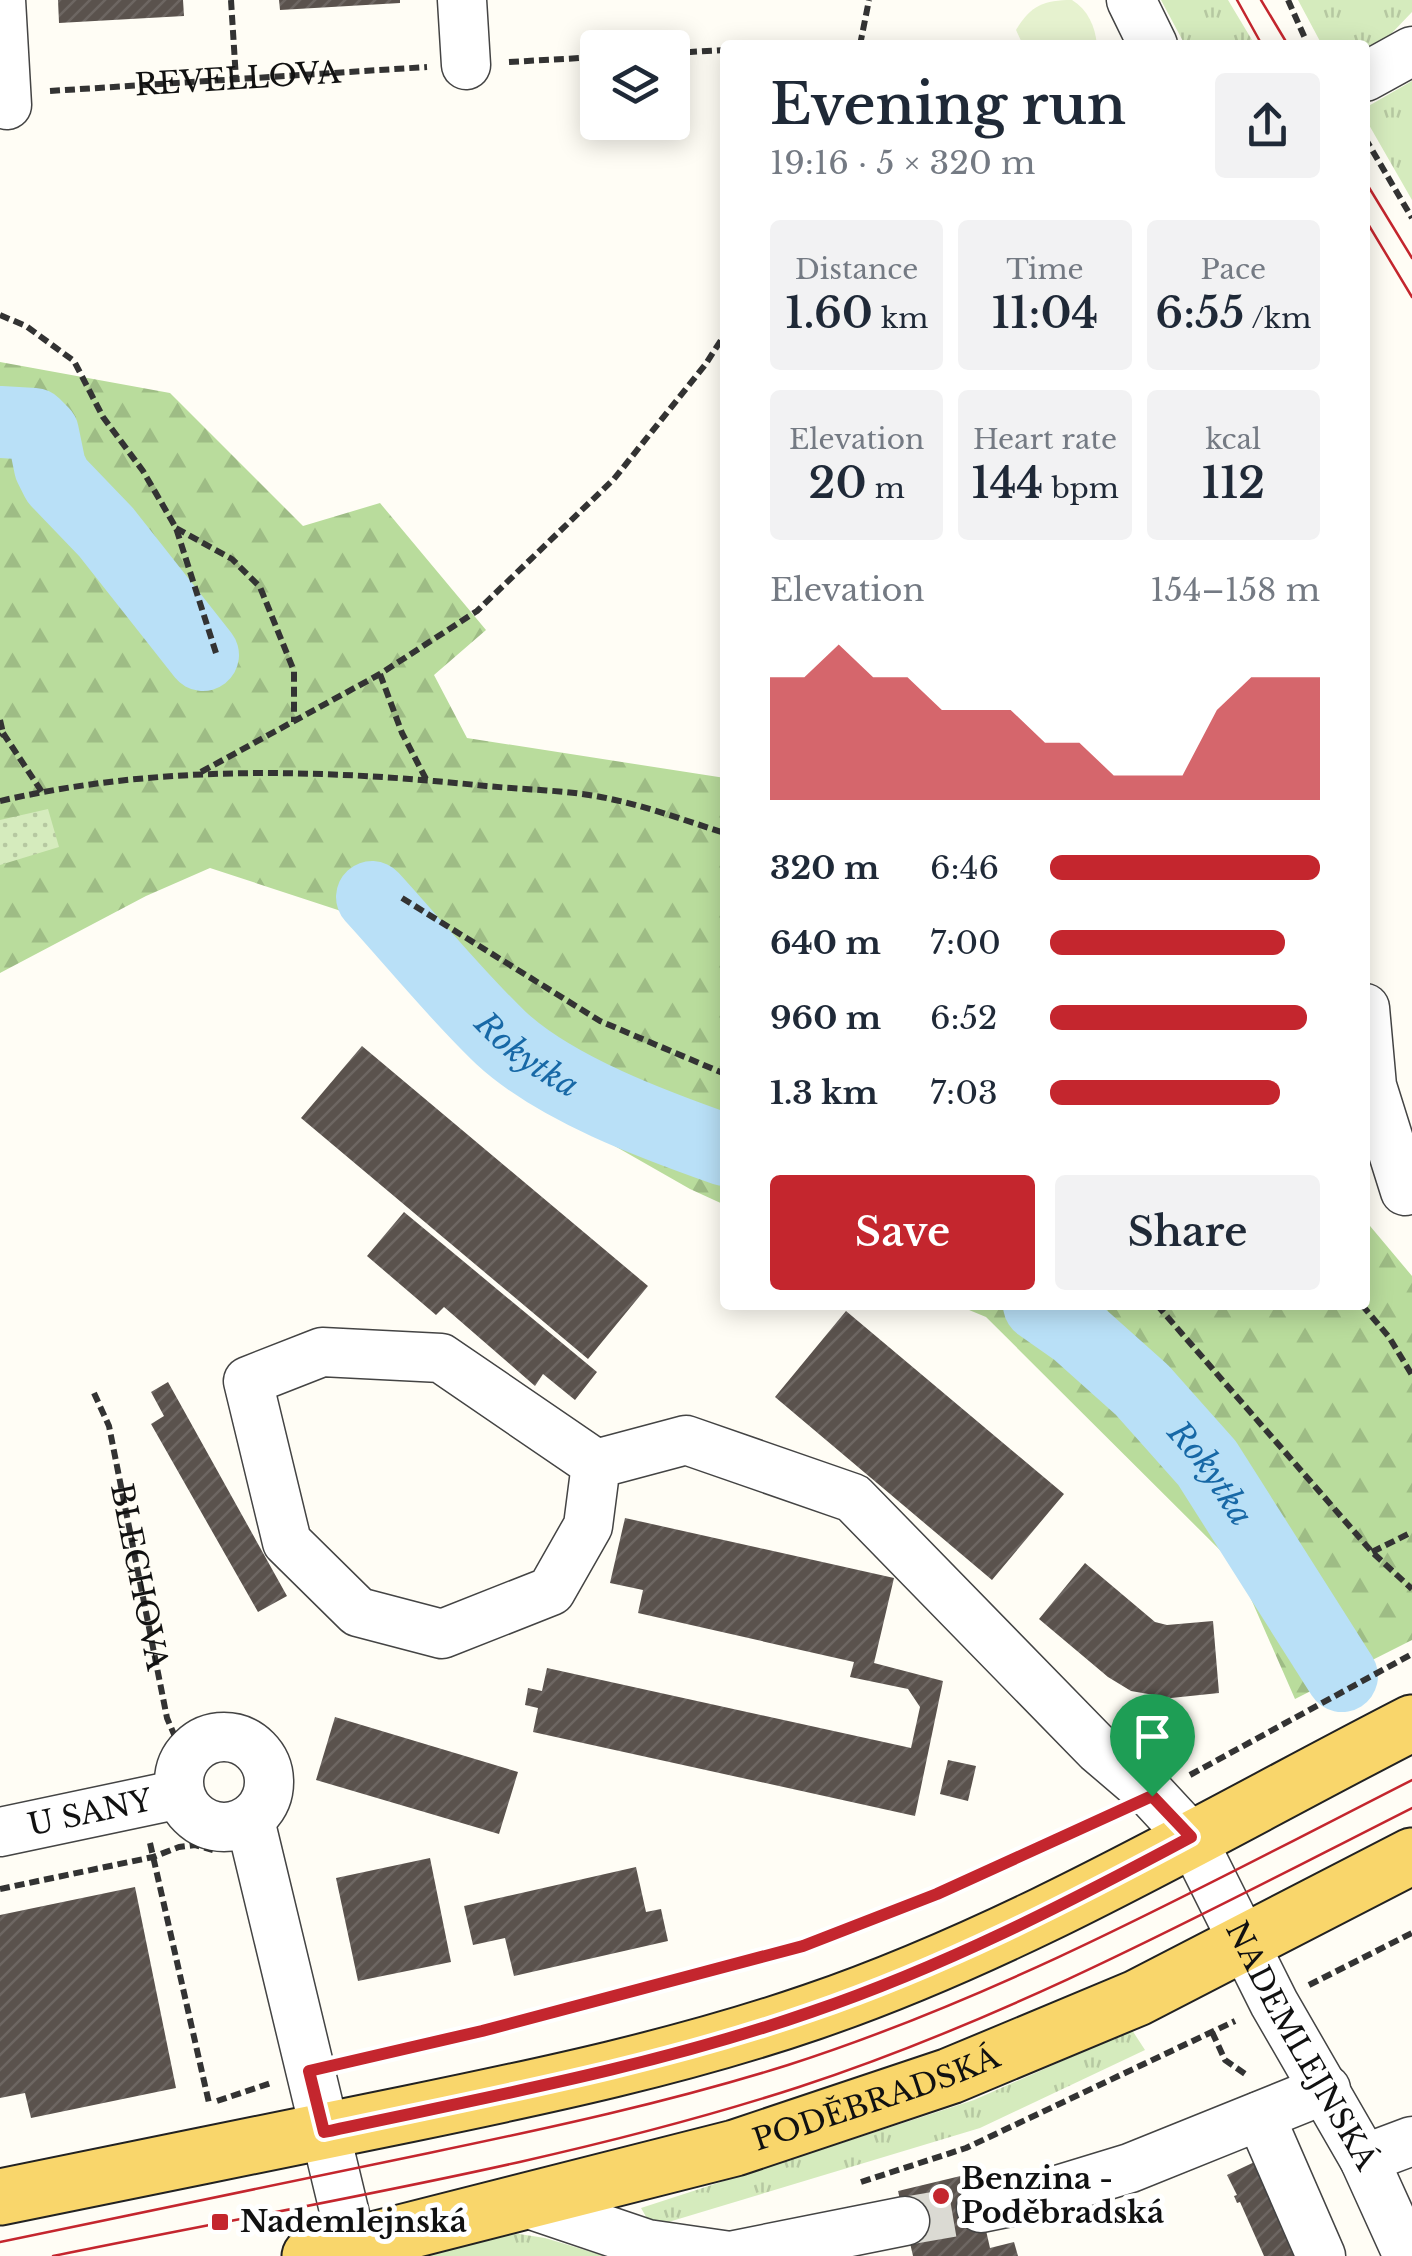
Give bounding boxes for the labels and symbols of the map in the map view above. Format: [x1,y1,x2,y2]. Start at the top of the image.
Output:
street label: REVELLOVA [134,53,342,104]
water label: Rokytka [466,1003,585,1106]
water label: Rokytka [1159,1412,1261,1533]
street label: BLECHOVA [103,1480,176,1674]
pin [1110,1694,1195,1797]
street label: U SANY [25,1781,156,1844]
street label: NADEMLEJNSKÁ [1218,1915,1386,2177]
street label: PODĚBRADSKÁ [748,2038,1006,2159]
place label: Benzina - Poděbradská [961,2160,1164,2231]
marker: Benzina - Poděbradská [930,2185,952,2207]
place label: Nademlejnská [240,2203,467,2240]
marker: Nademlejnská [209,2211,231,2233]

